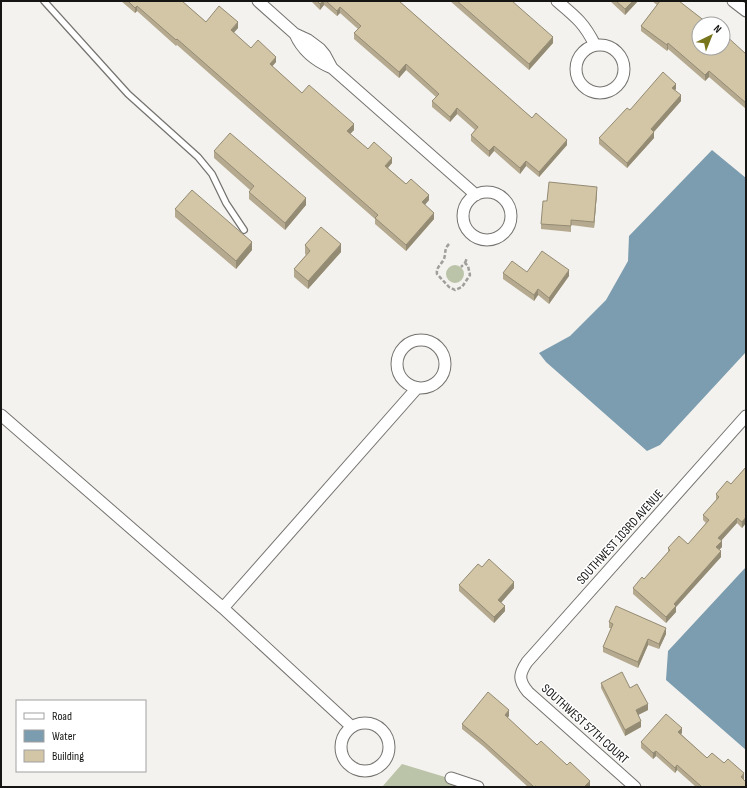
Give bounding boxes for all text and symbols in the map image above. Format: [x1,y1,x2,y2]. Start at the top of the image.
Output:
north arrow [691,16,731,56]
text: N [711,22,724,36]
street label: SOUTHWEST 103RD AVENUE [573,486,667,588]
street label: SOUTHWEST 57TH COURT [538,681,632,767]
legend [16,700,146,772]
text: Road [52,709,72,724]
text: Water [52,729,76,744]
text: Building [52,749,84,764]

